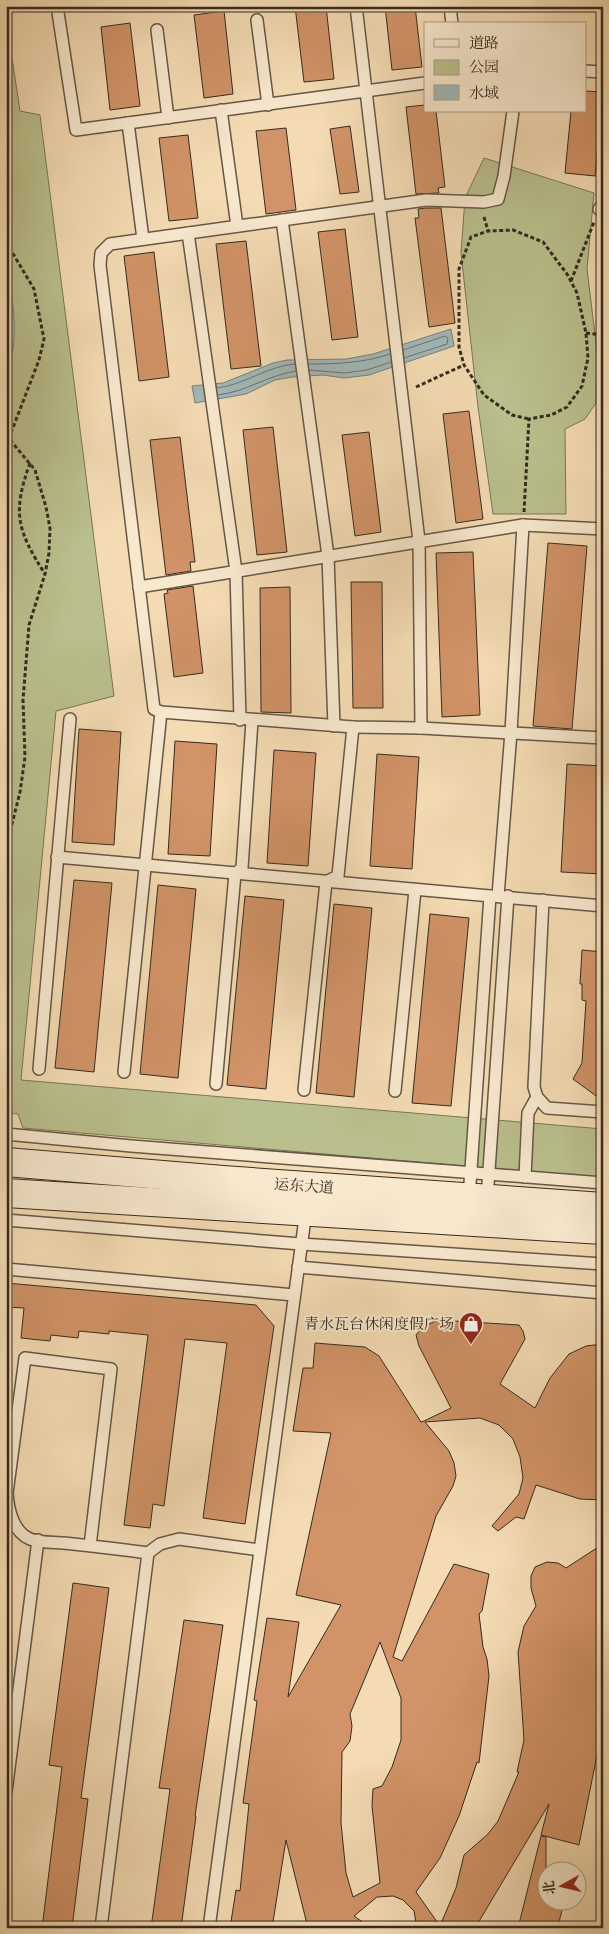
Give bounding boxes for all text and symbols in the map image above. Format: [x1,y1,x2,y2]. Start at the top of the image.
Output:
legend [424,22,586,112]
text: 道路 [469,34,499,52]
text: 公园 [469,58,499,76]
text: 水域 [469,84,499,102]
street label: 运东大道 [273,1175,335,1197]
shop icon: 青水瓦台休闲度假广场 [458,1311,484,1345]
place label: 青水瓦台休闲度假广场 [304,1315,454,1333]
north arrow [536,1862,586,1912]
text: 北 [540,1880,559,1896]

